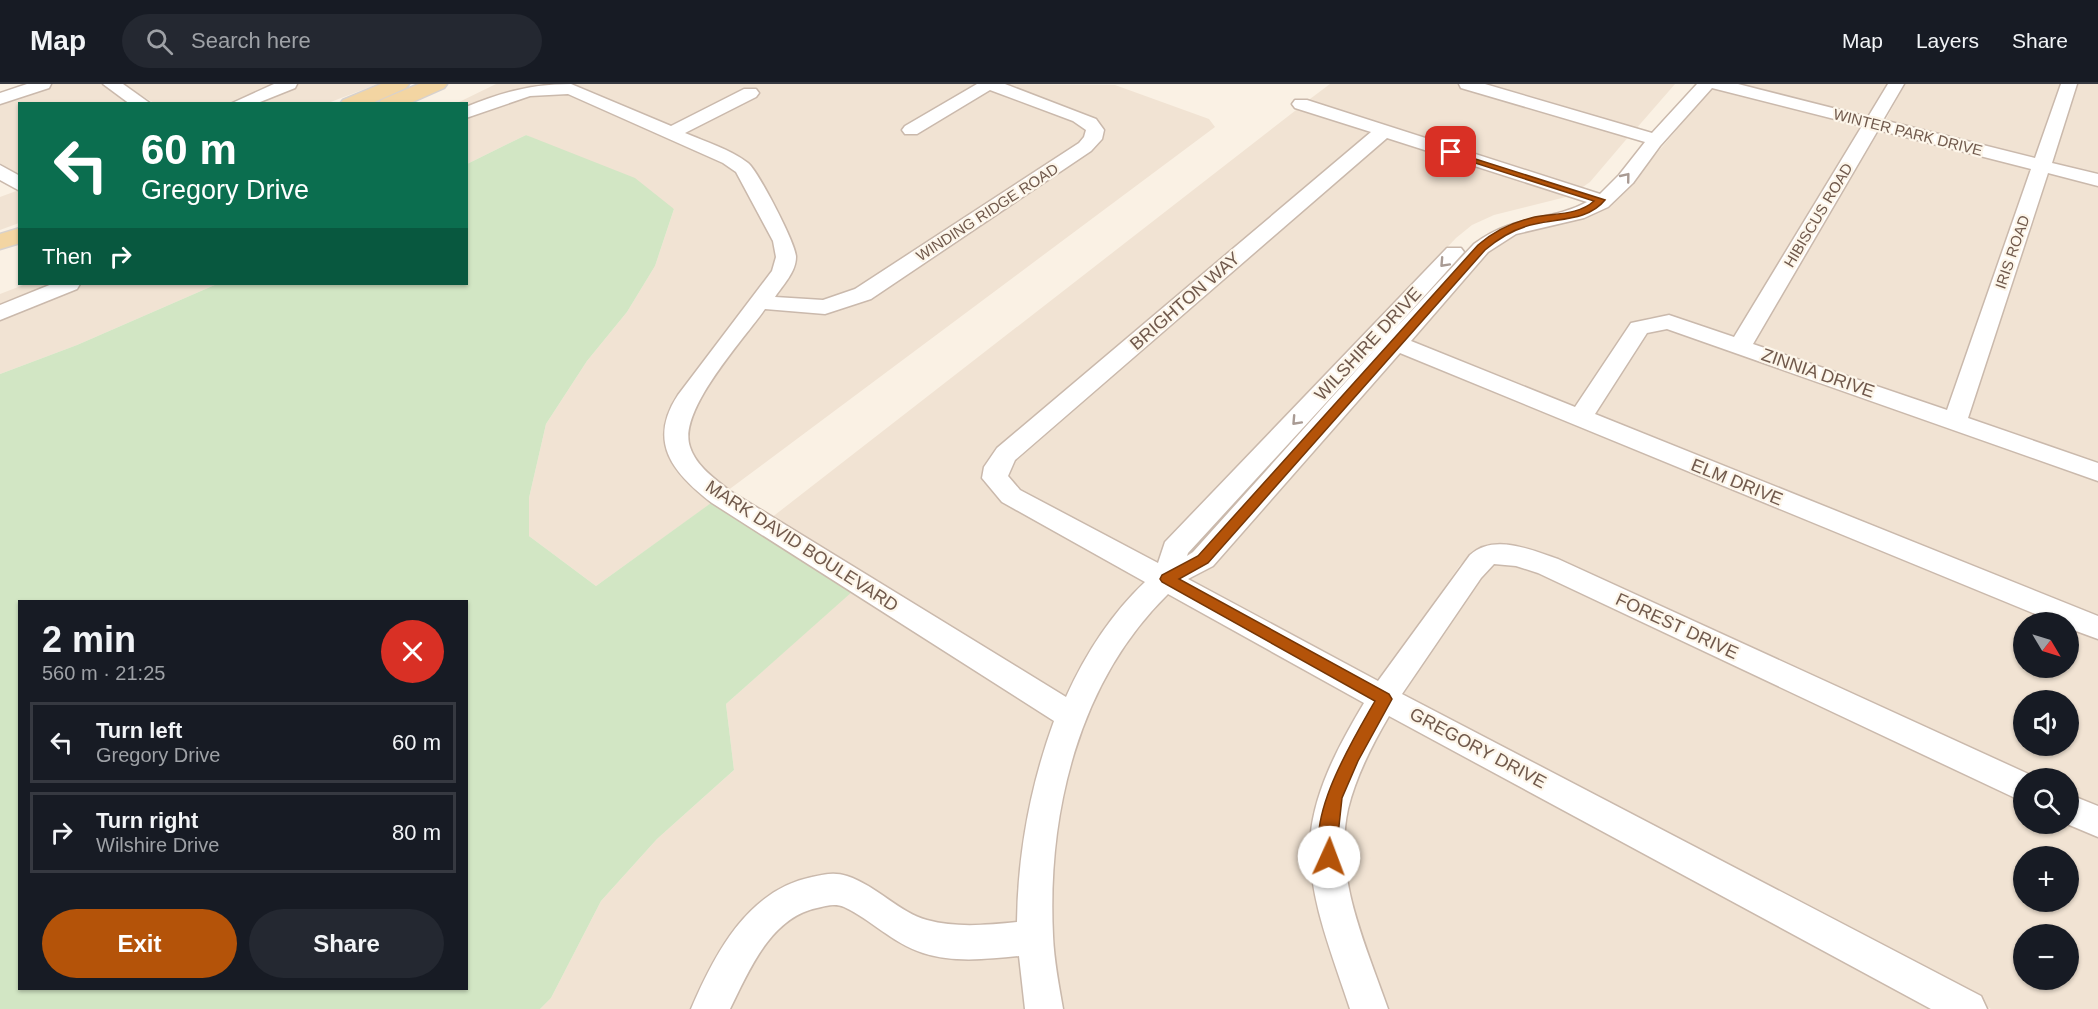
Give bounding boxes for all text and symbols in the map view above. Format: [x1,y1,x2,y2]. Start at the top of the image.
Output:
search box [122,14,542,68]
text: Map [30,25,86,56]
icon: search [143,25,176,58]
text: Search here [191,28,311,53]
text: Map [1842,29,1883,52]
text: Layers [1916,29,1979,52]
text: Share [2012,29,2068,52]
street label: WINTER PARK DRIVE [1832,105,1984,159]
icon: left [42,126,120,204]
text: 60 m [141,126,237,173]
pin [1425,126,1476,177]
icon: arrive [1434,135,1467,168]
street label: WINDING RIDGE ROAD [913,160,1061,264]
street label: HIBISCUS ROAD [1780,160,1856,270]
one-way arrow [1619,173,1630,184]
text: Gregory Drive [141,175,309,205]
street label: IRIS ROAD [1991,213,2033,291]
icon: right [104,240,137,273]
text: Then [42,244,92,269]
street label: BRIGHTON WAY [1126,248,1244,354]
one-way arrow [1440,256,1451,267]
street label: WILSHIRE DRIVE [1311,283,1425,405]
street label: ZINNIA DRIVE [1759,344,1877,402]
one-way arrow [1292,414,1303,424]
street label: ELM DRIVE [1688,455,1786,509]
street label: MARK DAVID BOULEVARD [702,476,902,616]
street label: FOREST DRIVE [1613,589,1741,663]
north arrow [2013,612,2079,678]
map controls [2013,612,2079,990]
text: 2 min [42,619,136,660]
button: close [381,620,444,683]
text: 560 m · 21:25 [42,662,165,684]
button: sound [2013,690,2079,756]
street label: GREGORY DRIVE [1406,704,1550,792]
text: Turn left [96,718,182,743]
icon: left [45,726,78,759]
text: 60 m [392,730,441,755]
text: Gregory Drive [96,744,220,766]
button: search [2013,768,2079,834]
text: Turn right [96,808,198,833]
icon: right [45,816,78,849]
text: 80 m [392,820,441,845]
position arrow [1297,825,1361,889]
text: Wilshire Drive [96,834,219,856]
button: + [2013,846,2079,912]
button: Exit [42,909,237,978]
button: Share [249,909,444,978]
button: − [2013,924,2079,990]

